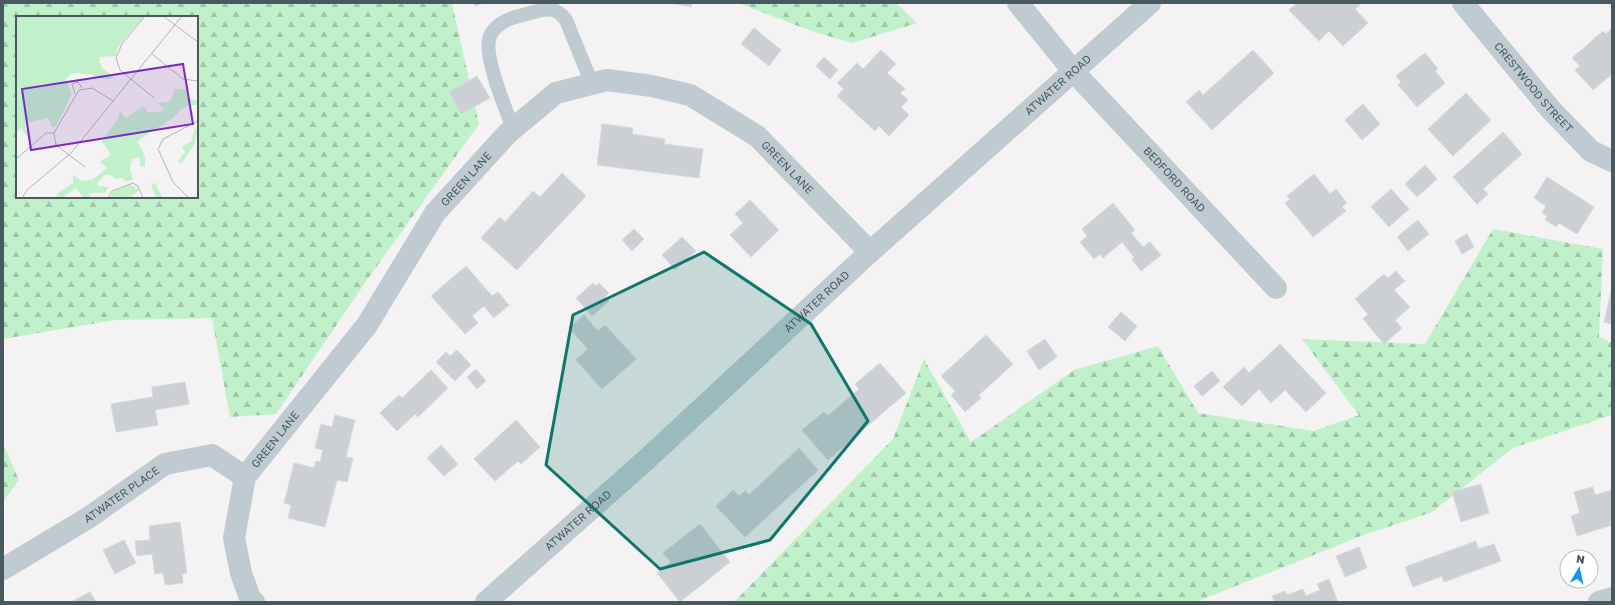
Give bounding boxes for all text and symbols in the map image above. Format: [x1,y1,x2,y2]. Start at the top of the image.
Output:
inset map [16,16,198,198]
street label: CRESTWOOD STREET [1492,39,1576,135]
street label: ATWATER ROAD [1022,51,1094,117]
street label: GREEN LANE [759,138,817,196]
street label: BEDFORD ROAD [1141,144,1209,215]
street label: GREEN LANE [438,149,494,208]
street label: ATWATER ROAD [781,267,852,334]
street label: GREEN LANE [248,408,302,470]
street label: ATWATER PLACE [81,463,162,525]
street label: ATWATER ROAD [542,487,614,553]
north arrow [1559,549,1599,589]
text: N [1575,552,1586,566]

